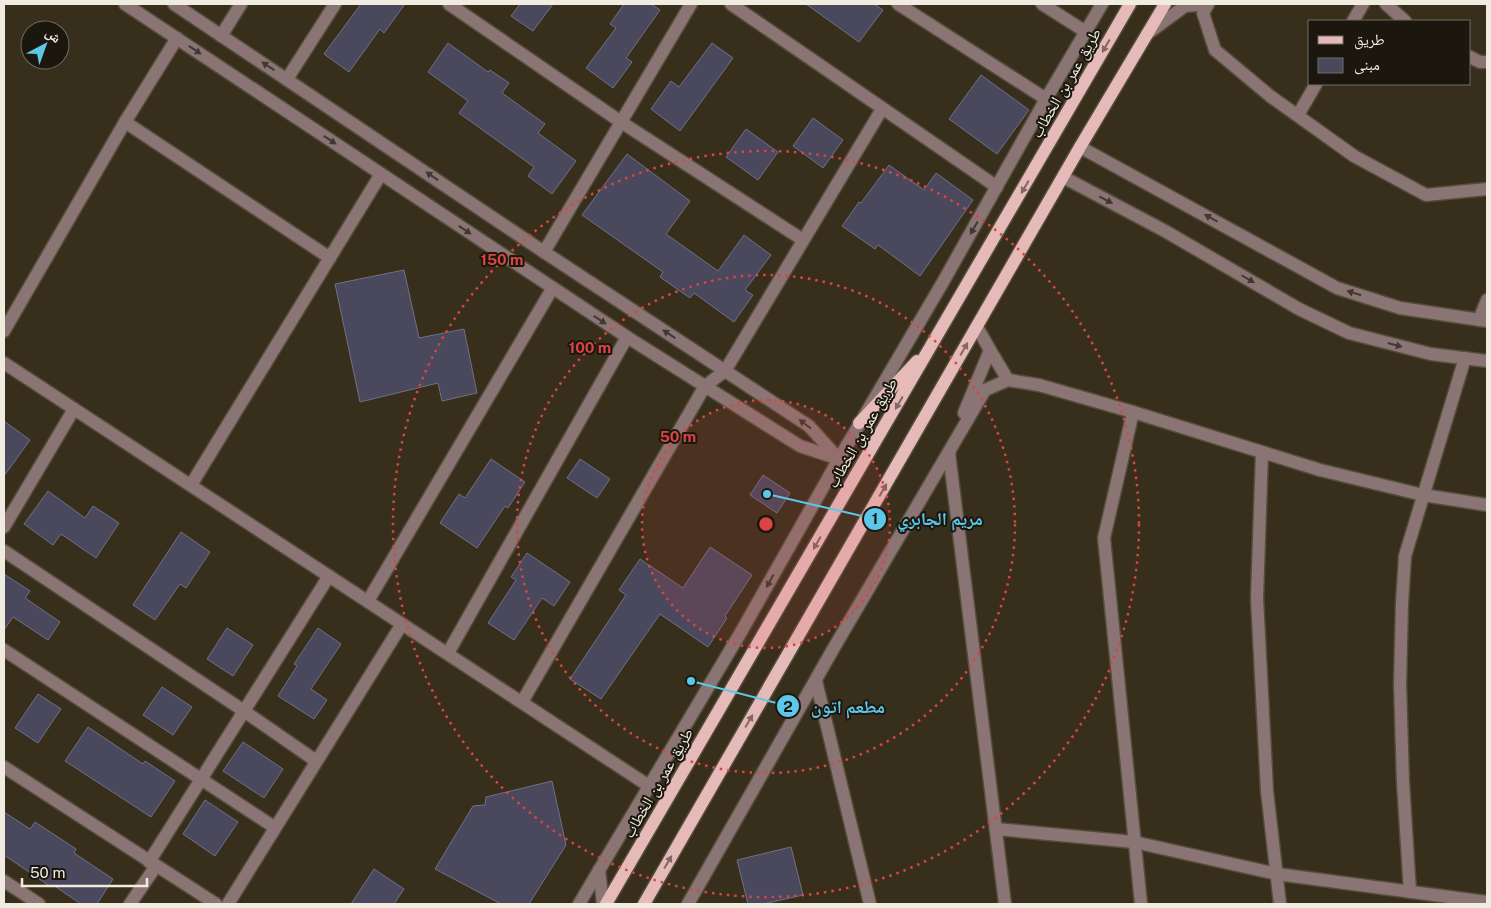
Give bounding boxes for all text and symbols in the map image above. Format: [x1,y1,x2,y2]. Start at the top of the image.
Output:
north arrow [20,20,70,70]
legend [1308,20,1471,85]
text: ش [42,24,64,47]
street label: طريق عمر بن الخطاب [1027,25,1106,142]
text: طريق [1354,31,1385,50]
one-way arrow [1101,39,1110,53]
one-way arrow [188,45,201,55]
text: مبنى [1354,56,1380,75]
one-way arrow [261,61,275,71]
one-way arrow [323,135,337,145]
one-way arrow [425,172,439,181]
one-way arrow [1020,180,1029,193]
one-way arrow [1099,196,1113,204]
one-way arrow [1203,214,1218,222]
one-way arrow [969,222,978,235]
one-way arrow [458,225,472,235]
text: 150 m [480,251,524,268]
one-way arrow [1241,275,1254,284]
one-way arrow [1347,289,1362,296]
one-way arrow [594,315,607,325]
one-way arrow [663,330,676,339]
text: 100 m [569,339,611,356]
one-way arrow [1388,341,1403,349]
one-way arrow [960,342,969,356]
street label: طريق عمر بن الخطاب [823,375,902,492]
one-way arrow [894,396,903,409]
one-way arrow [798,419,812,429]
text: 50 m [660,428,696,445]
one-way arrow [879,483,888,496]
callout: مريم الجابري [862,502,993,535]
text: مريم الجابري [897,508,983,533]
text: 1 [872,510,878,527]
centre of rings [757,515,775,533]
one-way arrow [812,537,821,550]
one-way arrow [765,575,774,588]
callout: مطعم اتون [775,690,895,723]
text: مطعم اتون [811,696,885,719]
text: 2 [783,698,793,715]
one-way arrow [745,715,754,728]
street label: طريق عمر بن الخطاب [619,725,698,842]
one-way arrow [664,855,672,869]
scale bar [22,856,148,888]
text: 50 m [30,864,65,881]

